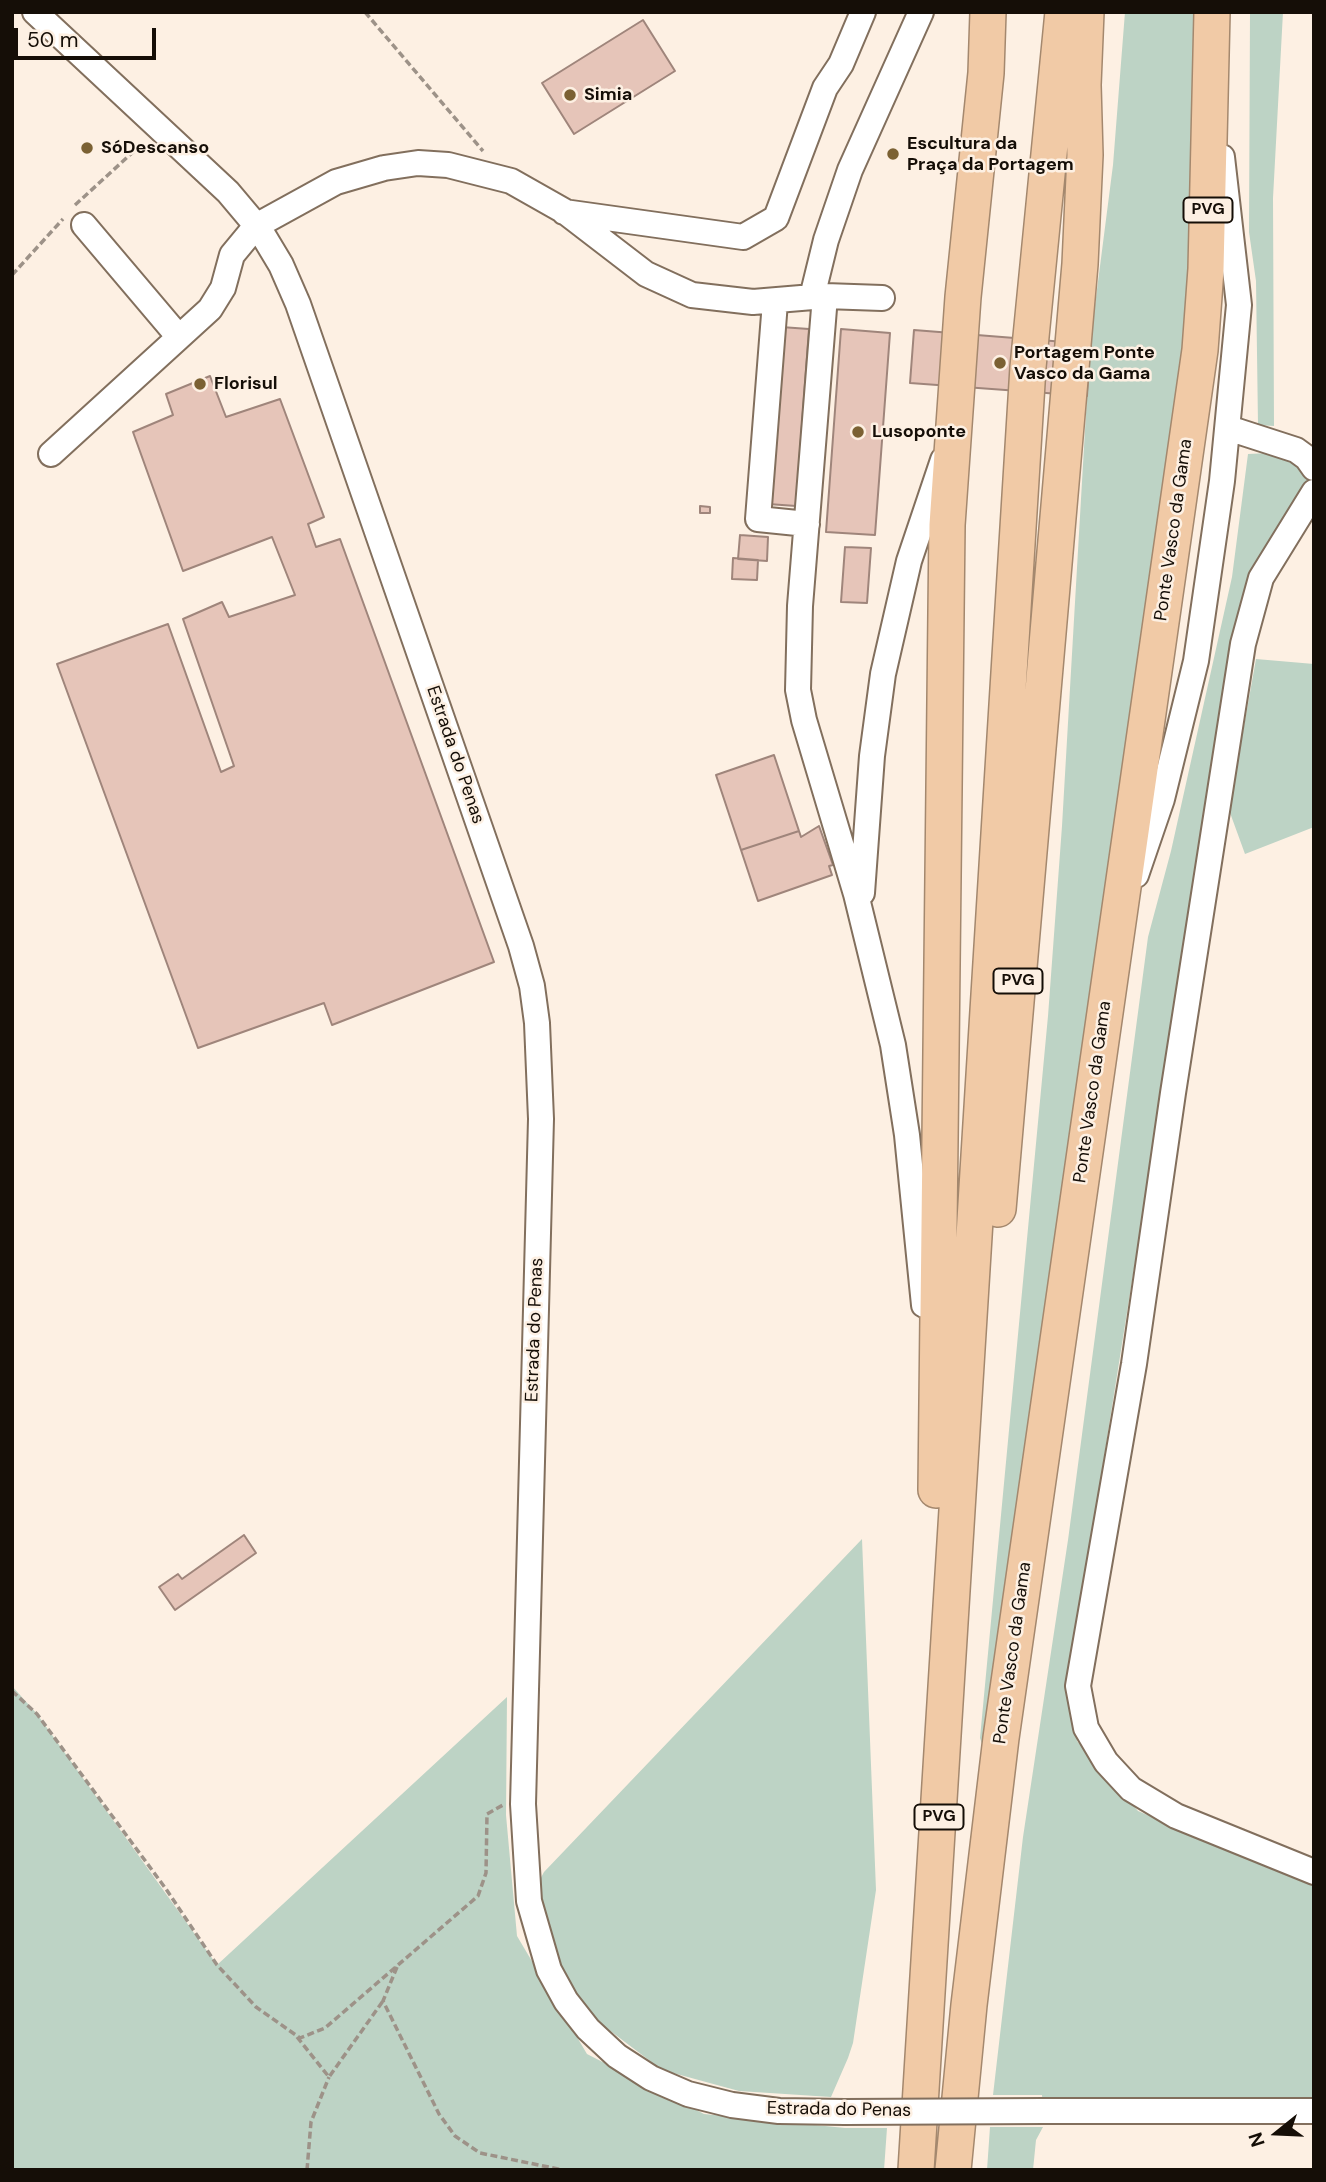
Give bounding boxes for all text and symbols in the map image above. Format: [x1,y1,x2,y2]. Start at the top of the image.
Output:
scale bar [18,14,159,58]
text: 50 m [27,26,78,54]
place label: Simia [584,84,632,106]
marker: Simia [562,87,578,103]
place label: Escultura da Praça da Portagem [907,133,1074,176]
place label: SóDescanso [101,137,209,159]
marker: SóDescanso [79,140,95,156]
marker: Escultura da Praça da Portagem [885,146,901,162]
road number: PVG [1184,198,1232,222]
place label: Portagem Ponte Vasco da Gama [1014,342,1155,384]
marker: Portagem Ponte Vasco da Gama [992,355,1008,371]
place label: Florisul [214,373,278,395]
marker: Florisul [192,376,208,392]
place label: Lusoponte [872,421,966,443]
marker: Lusoponte [850,424,866,440]
street label: Ponte Vasco da Gama [1151,438,1197,622]
street label: Estrada do Penas [421,683,489,827]
road number: PVG [993,968,1042,993]
street label: Ponte Vasco da Gama [1070,1000,1116,1184]
street label: Estrada do Penas [522,1258,548,1402]
street label: Ponte Vasco da Gama [990,1561,1036,1745]
road number: PVG [914,1804,964,1829]
street label: Estrada do Penas [767,2098,911,2122]
north arrow [1242,2098,1312,2168]
text: N [1243,2129,1271,2150]

